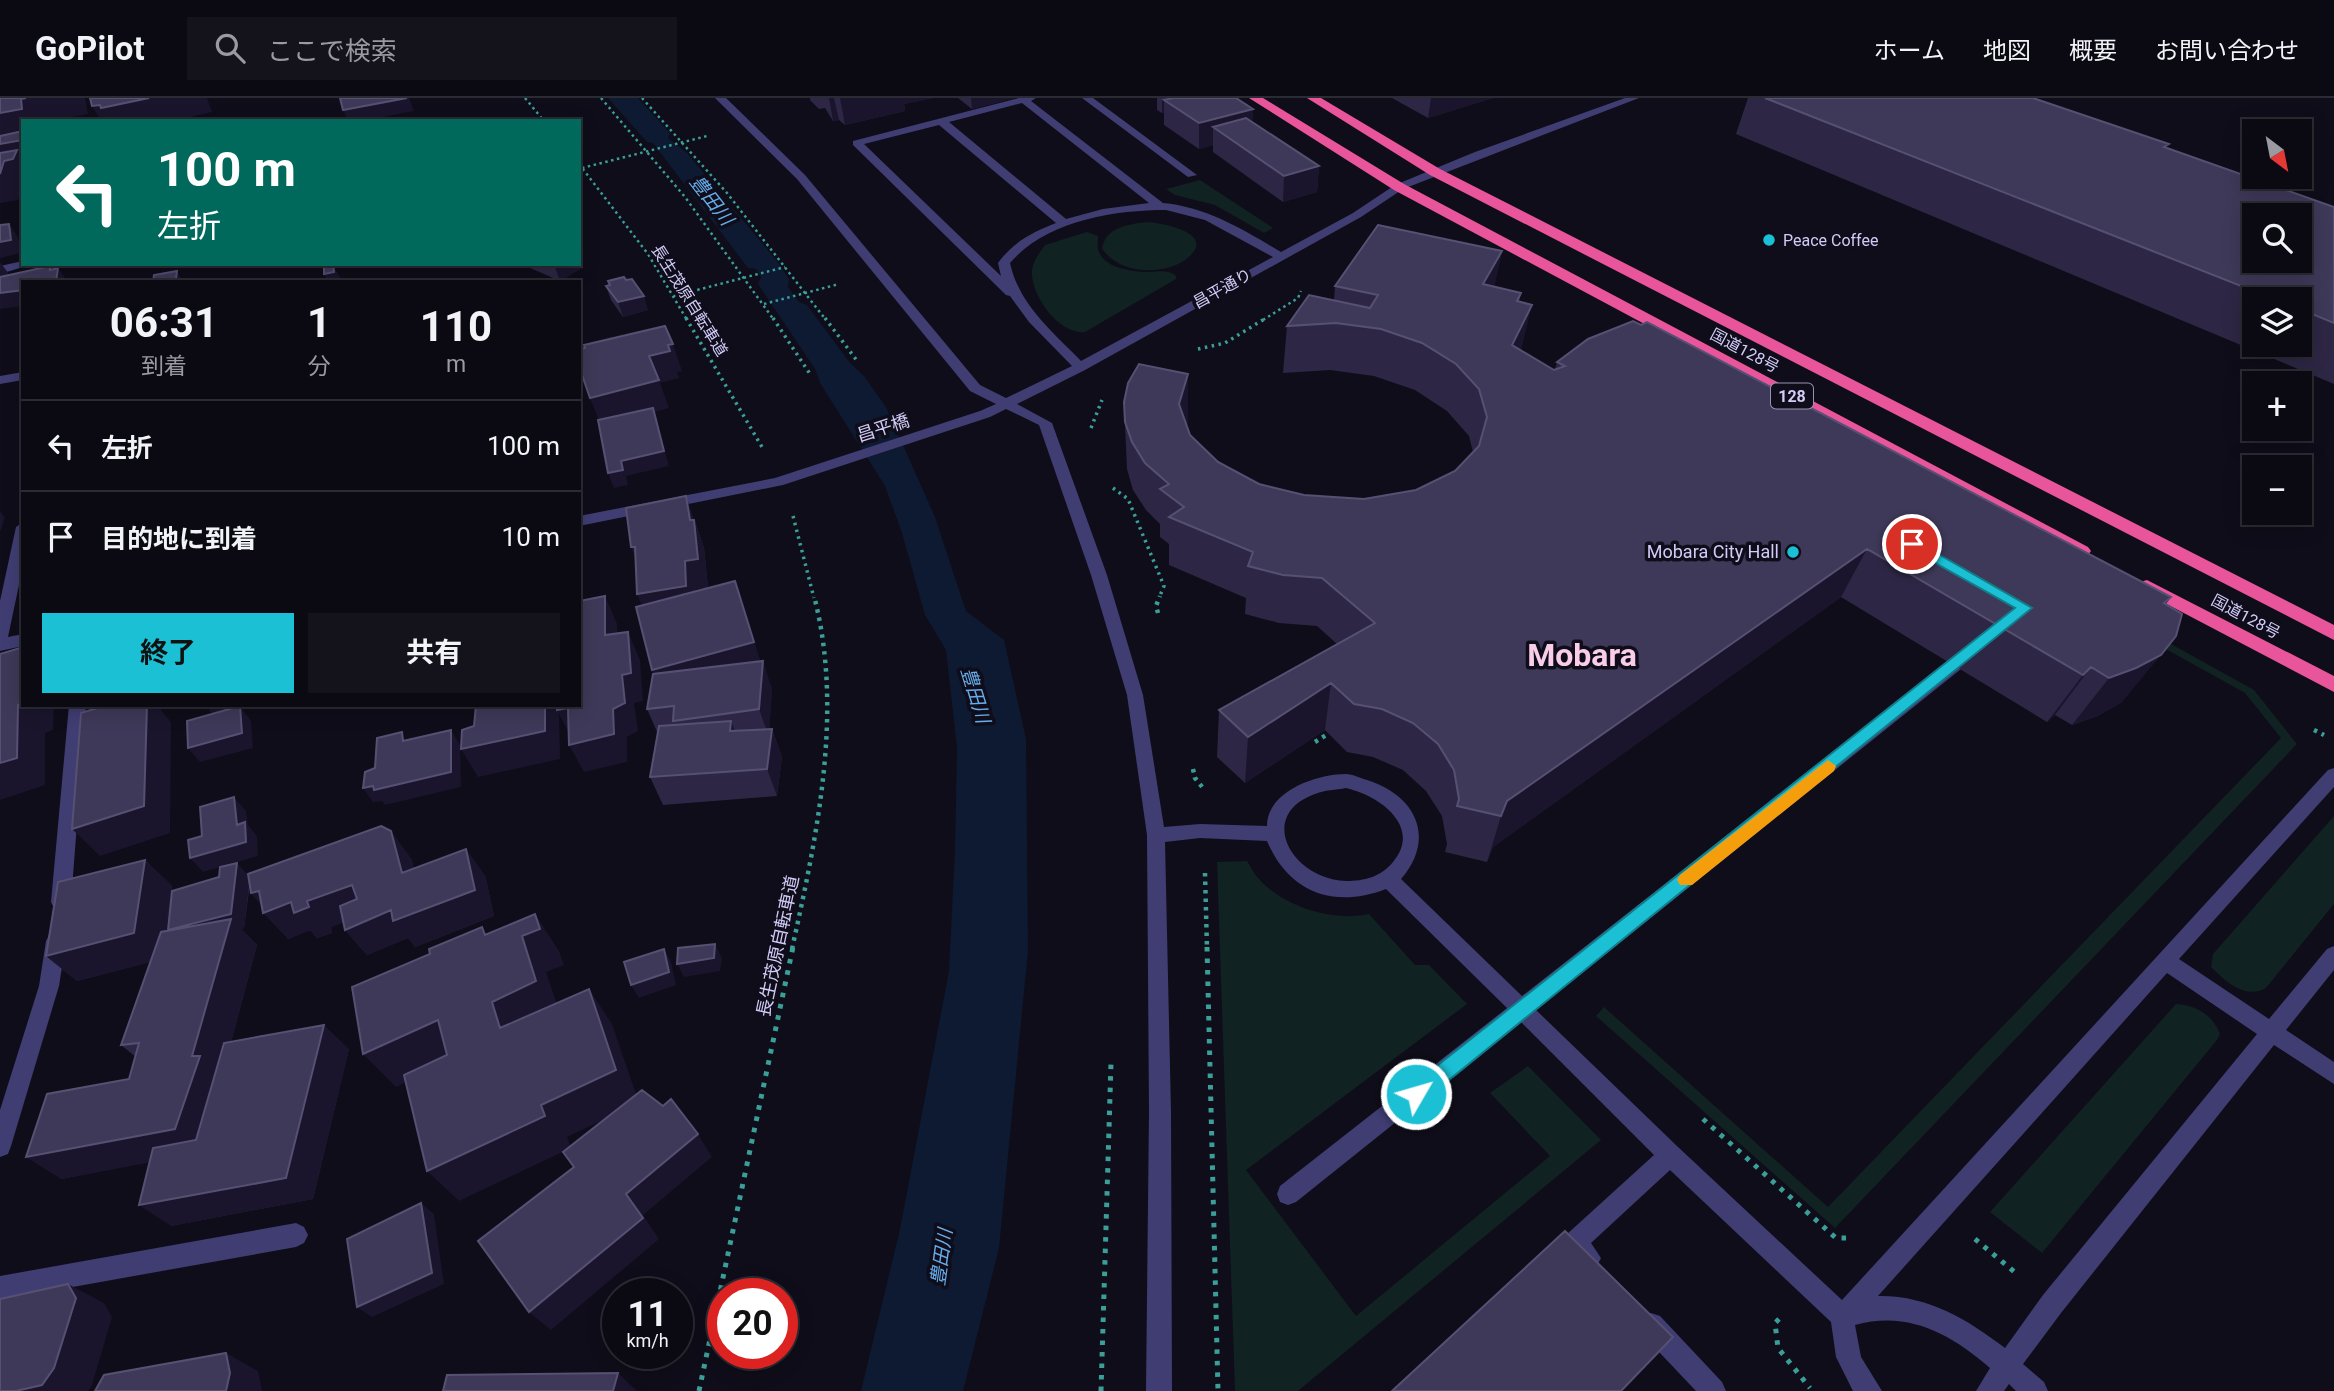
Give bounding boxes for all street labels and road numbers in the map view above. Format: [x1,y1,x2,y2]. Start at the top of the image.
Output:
street label: 長生茂原自転車道 [648,241,732,360]
street label: 昌平通り [1190,265,1255,312]
street label: 国道128号 [1707,324,1782,376]
road number: 128 [1771,384,1813,408]
street label: 昌平橋 [854,409,912,446]
street label: 国道128号 [2208,590,2283,642]
street label: 長生茂原自転車道 [752,873,803,1019]

